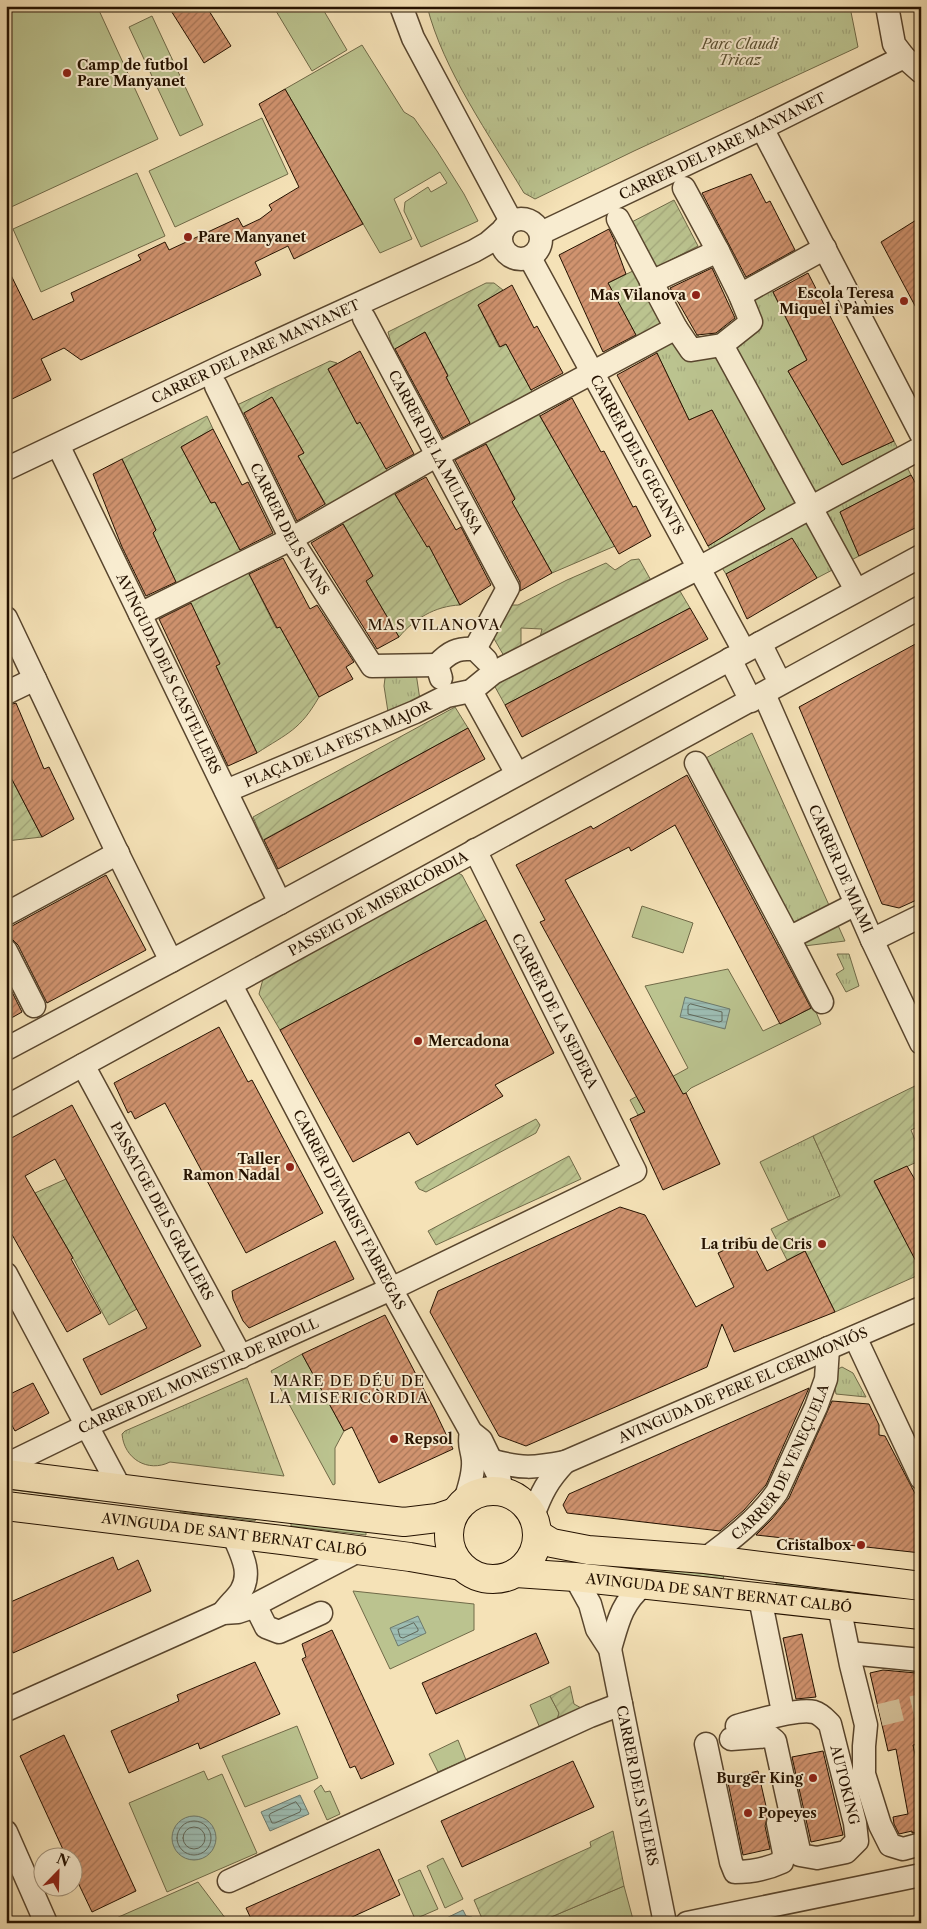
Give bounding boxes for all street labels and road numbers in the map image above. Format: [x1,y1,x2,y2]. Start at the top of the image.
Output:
street label: CARRER DEL PARE MANYANET [616,88,829,204]
street label: CARRER DEL PARE MANYANET [149,295,363,408]
street label: CARRER DE LA MULASSA [384,367,487,538]
street label: CARRER DELS GEGANTS [586,372,688,538]
street label: CARRER DELS NANS [246,460,334,599]
street label: AVINGUDA DELS CASTELLERS [112,569,225,777]
street label: PLAÇA DE LA FESTA MAJOR [241,696,435,791]
street label: CARRER DE MIAMI [805,802,877,936]
street label: PASSEIG DE MISERICÒRDIA [285,847,472,960]
street label: CARRER DE LA SEDERA [508,931,602,1092]
street label: CARRER D'EVARIST FÀBREGAS [289,1106,410,1313]
street label: PASSATGE DELS GRALLERS [106,1119,218,1303]
street label: CARRER DEL MONESTIR DE RIPOLL [75,1314,321,1438]
street label: AVINGUDA DE PERE EL CERIMONIÓS [615,1323,871,1447]
street label: CARRER DE VENEÇUELA [728,1381,833,1544]
street label: AVINGUDA DE SANT BERNAT CALBÓ [100,1509,368,1560]
street label: AVINGUDA DE SANT BERNAT CALBÓ [584,1569,853,1616]
street label: CARRER DELS VELERS [612,1704,662,1868]
street label: AUTOKING [826,1742,864,1827]

